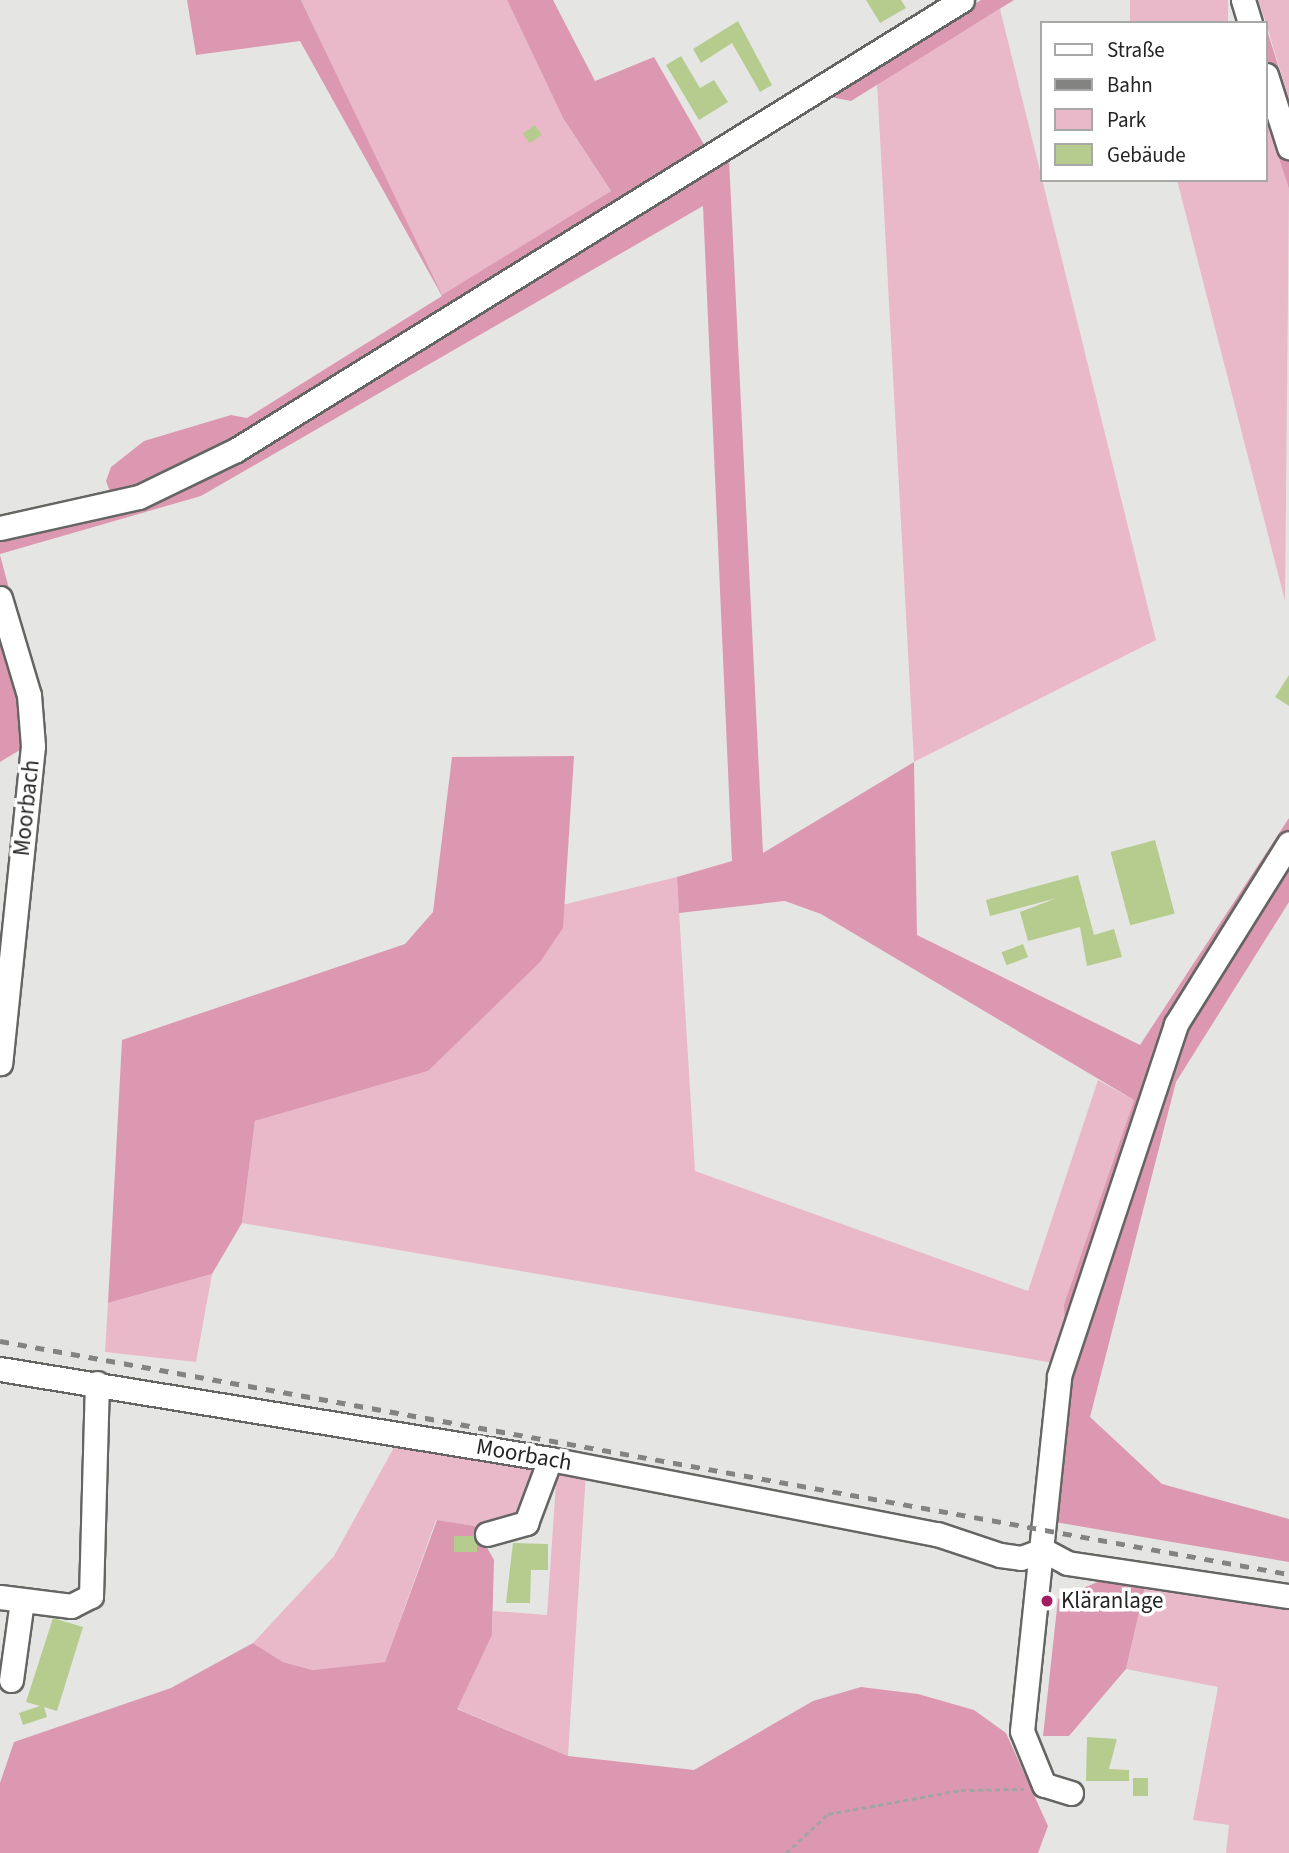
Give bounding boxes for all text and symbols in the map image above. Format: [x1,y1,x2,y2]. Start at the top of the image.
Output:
legend [1040,21,1268,182]
text: Straße [1107,35,1165,65]
text: Bahn [1107,70,1153,100]
text: Park [1107,105,1146,135]
text: Gebäude [1107,140,1186,170]
street label: Moorbach [8,759,46,857]
street label: Moorbach [474,1433,574,1477]
place label: Kläranlage [1061,1587,1164,1615]
marker: Kläranlage [1039,1593,1055,1609]

